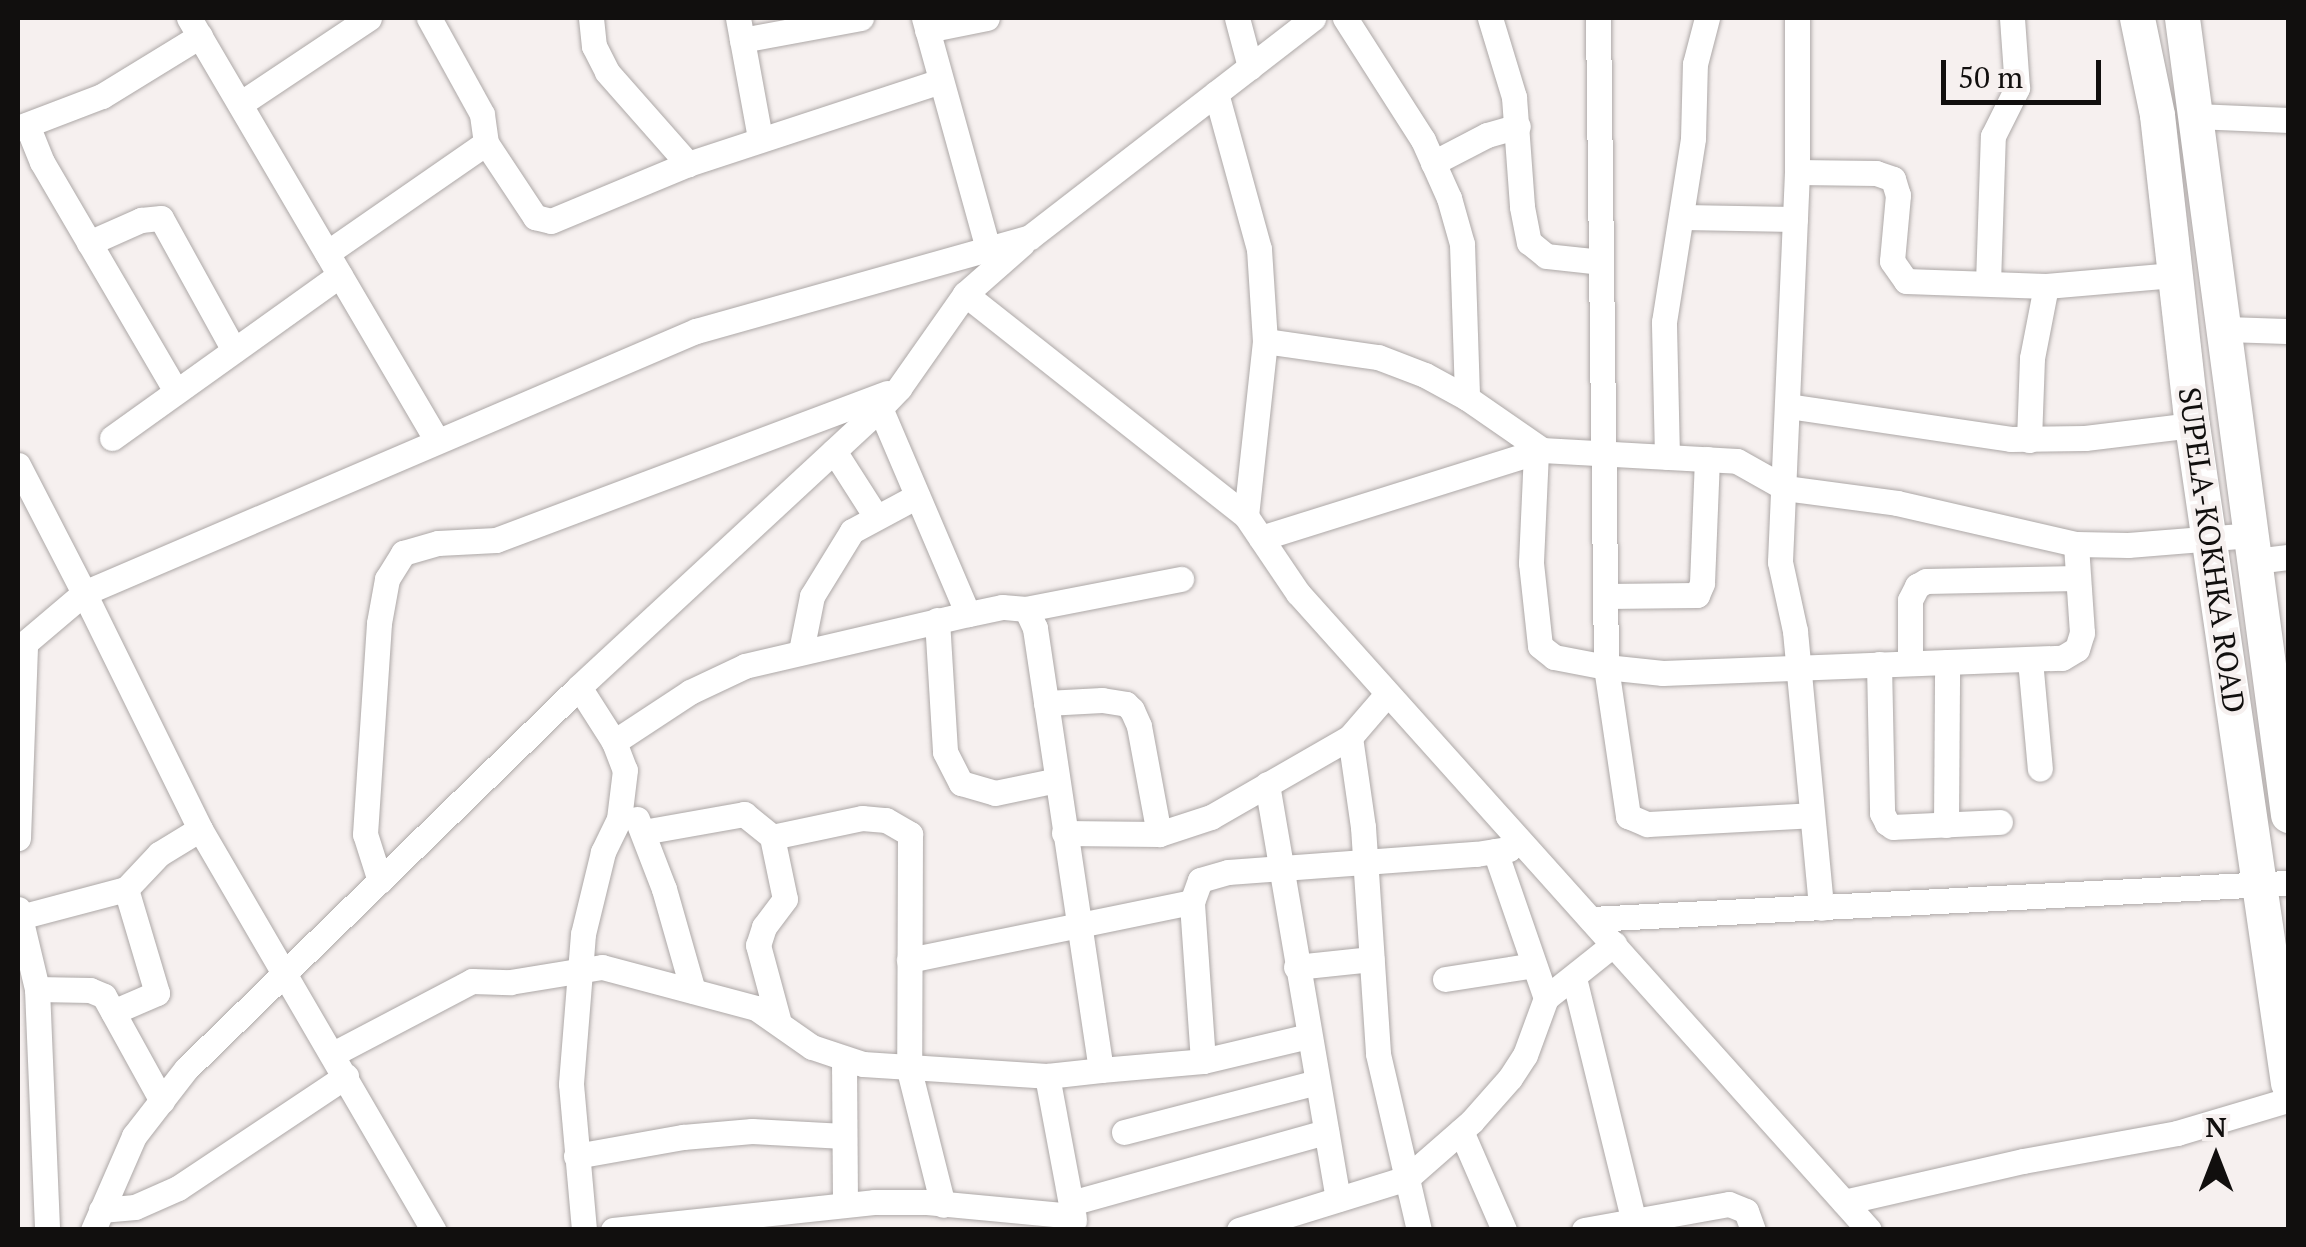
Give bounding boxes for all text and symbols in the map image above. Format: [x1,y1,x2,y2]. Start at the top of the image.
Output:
scale bar [1946,40,2106,102]
text: 50 m [1958,57,2023,97]
street label: SUPELA-KOKHKA ROAD [2171,385,2253,715]
north arrow [2166,1107,2266,1207]
text: N [2205,1108,2227,1145]

